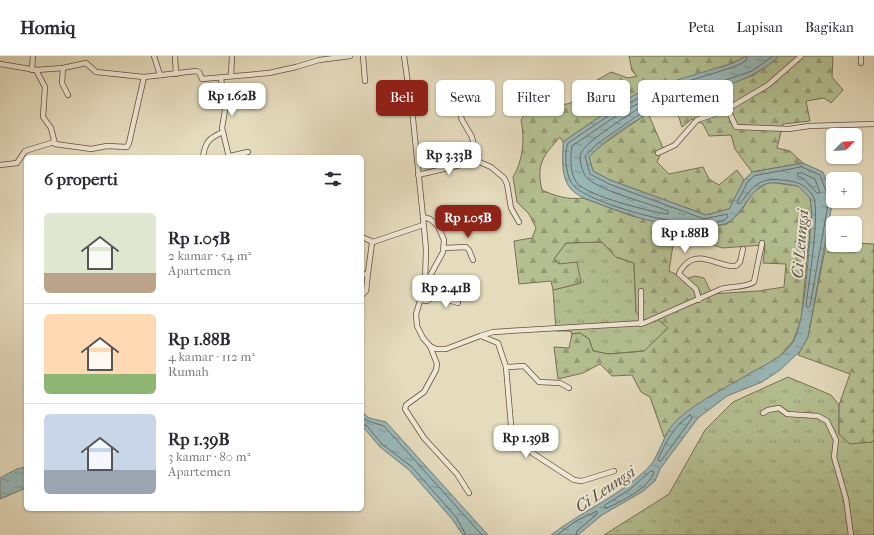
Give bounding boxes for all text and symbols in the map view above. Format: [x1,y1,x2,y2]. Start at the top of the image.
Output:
text: Homiq [20,17,75,39]
text: Peta [688,19,715,36]
text: Lapisan [737,19,783,36]
text: Bagikan [805,19,854,36]
chip: Beli [376,80,428,116]
chip: Sewa [436,80,495,116]
chip: Filter [503,80,564,116]
chip: Baru [572,80,630,116]
chip: Apartemen [638,80,733,116]
pin: Rp 1.62B [191,83,273,117]
text: Rp 1.62B [208,88,256,103]
north arrow [826,128,862,164]
map controls [826,128,862,252]
pin: Rp 3.33B [408,142,490,176]
text: Rp 3.33B [426,147,472,162]
icon: filters [322,168,344,190]
text: 6 properti [44,169,118,189]
button: + [826,172,862,208]
pin: Rp 1.05B [427,205,509,239]
water label: Ci Leungsi [788,208,813,279]
text: Rp 1.05B [444,210,492,225]
button: − [826,216,862,252]
pin: Rp 1.88B [644,220,726,254]
text: Rp 1.88B [661,225,709,240]
text: Rp 1.05B [168,228,230,248]
icon: home [76,229,124,277]
text: 2 kamar · 54 m² [168,248,251,263]
text: Apartemen [168,263,231,278]
pin: Rp 2.41B [405,275,487,309]
text: Rp 2.41B [421,280,471,295]
text: Rp 1.88B [168,329,231,349]
icon: home [76,330,124,378]
text: 4 kamar · 112 m² [168,349,255,364]
text: Rumah [168,364,209,379]
pin: Rp 1.39B [485,425,567,459]
text: Rp 1.39B [168,429,229,449]
icon: home [76,430,124,478]
text: Rp 1.39B [502,430,550,445]
text: 3 kamar · 80 m² [168,449,250,464]
water label: Ci Leungsi [571,461,640,516]
text: Apartemen [168,464,231,479]

